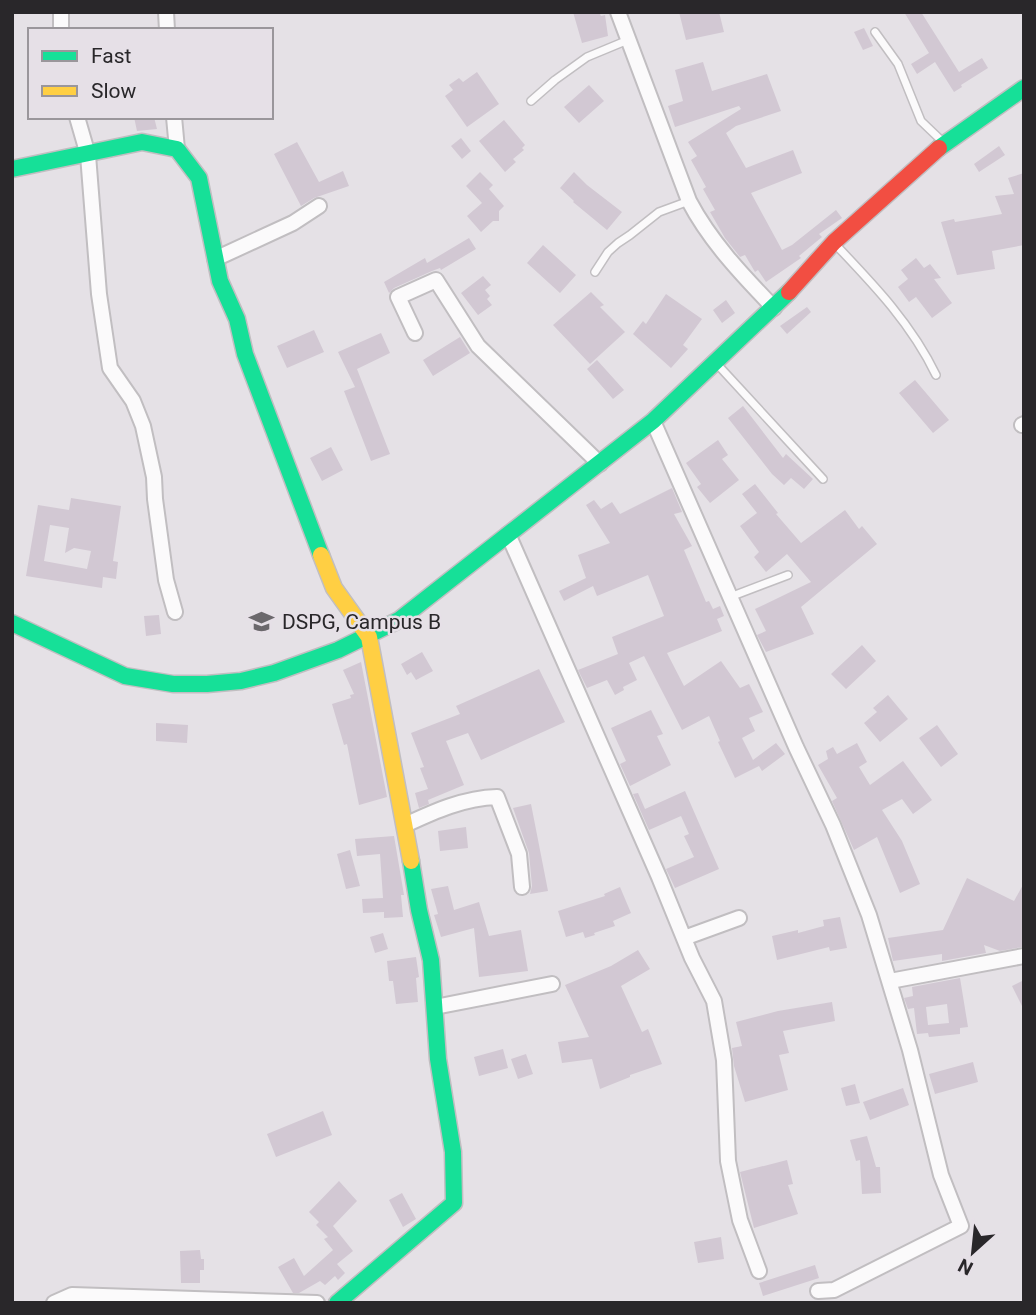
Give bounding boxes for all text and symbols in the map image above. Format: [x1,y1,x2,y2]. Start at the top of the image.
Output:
legend [28,28,273,119]
text: Fast [91,44,132,68]
text: Slow [91,79,137,103]
school or university icon: DSPG, Campus B [248,608,276,636]
place label: DSPG, Campus B [282,610,441,634]
north arrow [938,1217,1008,1287]
text: N [954,1253,977,1280]

